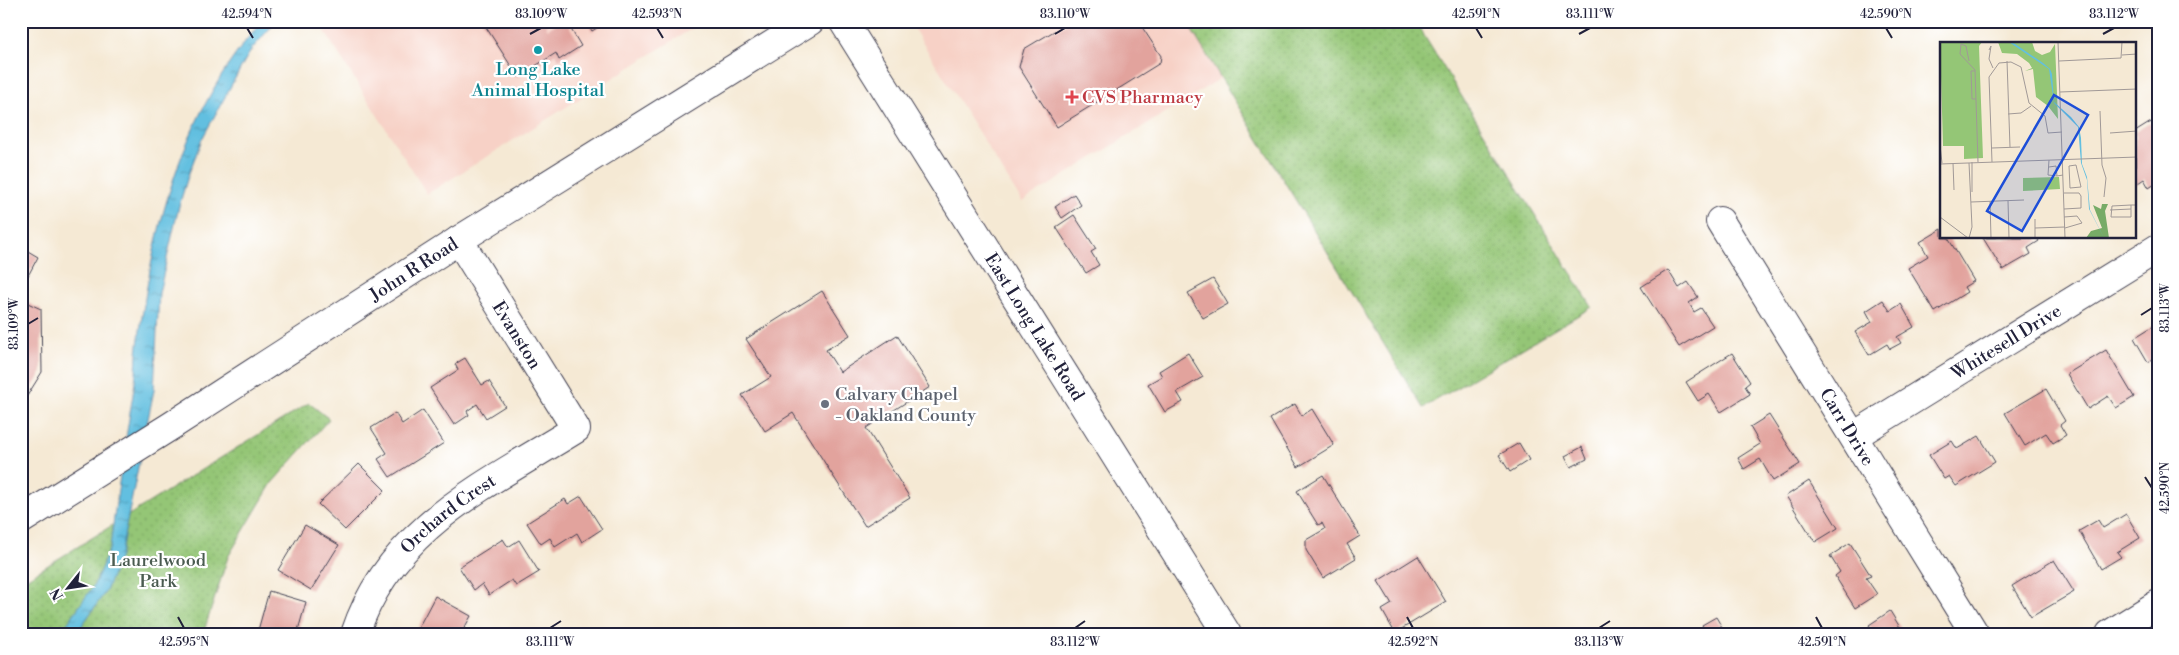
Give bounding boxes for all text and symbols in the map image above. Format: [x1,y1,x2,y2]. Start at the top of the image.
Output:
text: 42.594°N [222,7,273,22]
text: 83.109°W [515,7,568,22]
text: 42.593°N [632,7,682,22]
text: 83.110°W [1040,7,1091,22]
text: 42.591°N [1452,7,1500,22]
text: 83.111°W [1566,7,1615,22]
text: 42.590°N [1860,7,1912,22]
text: 83.112°W [2089,7,2140,22]
inset map [1940,42,2136,239]
marker: Long Lake Animal Hospital [532,44,544,56]
place label: Long Lake Animal Hospital [471,58,605,102]
place label: CVS Pharmacy [1082,86,1203,109]
marker: CVS Pharmacy [1066,91,1078,103]
street label: John R Road [365,232,463,307]
street label: East Long Lake Road [979,249,1090,406]
text: 83.113°W [2158,282,2173,333]
text: 83.109°W [7,297,22,350]
street label: Evanston [487,297,547,374]
street label: Whitesell Drive [1946,300,2066,386]
place label: Calvary Chapel - Oakland County [835,383,976,427]
street label: Carr Drive [1814,384,1879,470]
marker: Calvary Chapel - Oakland County [819,398,831,410]
text: 42.590°N [2158,462,2173,514]
street label: Orchard Crest [396,469,501,559]
park label: Laurelwood Park [110,549,207,593]
north arrow [42,562,92,612]
text: N [47,585,68,603]
text: 42.595°N [159,635,209,650]
text: 83.111°W [526,635,575,650]
text: 83.112°W [1050,635,1101,650]
text: 42.592°N [1388,635,1438,650]
text: 83.113°W [1574,635,1625,650]
text: 42.591°N [1798,635,1846,650]

